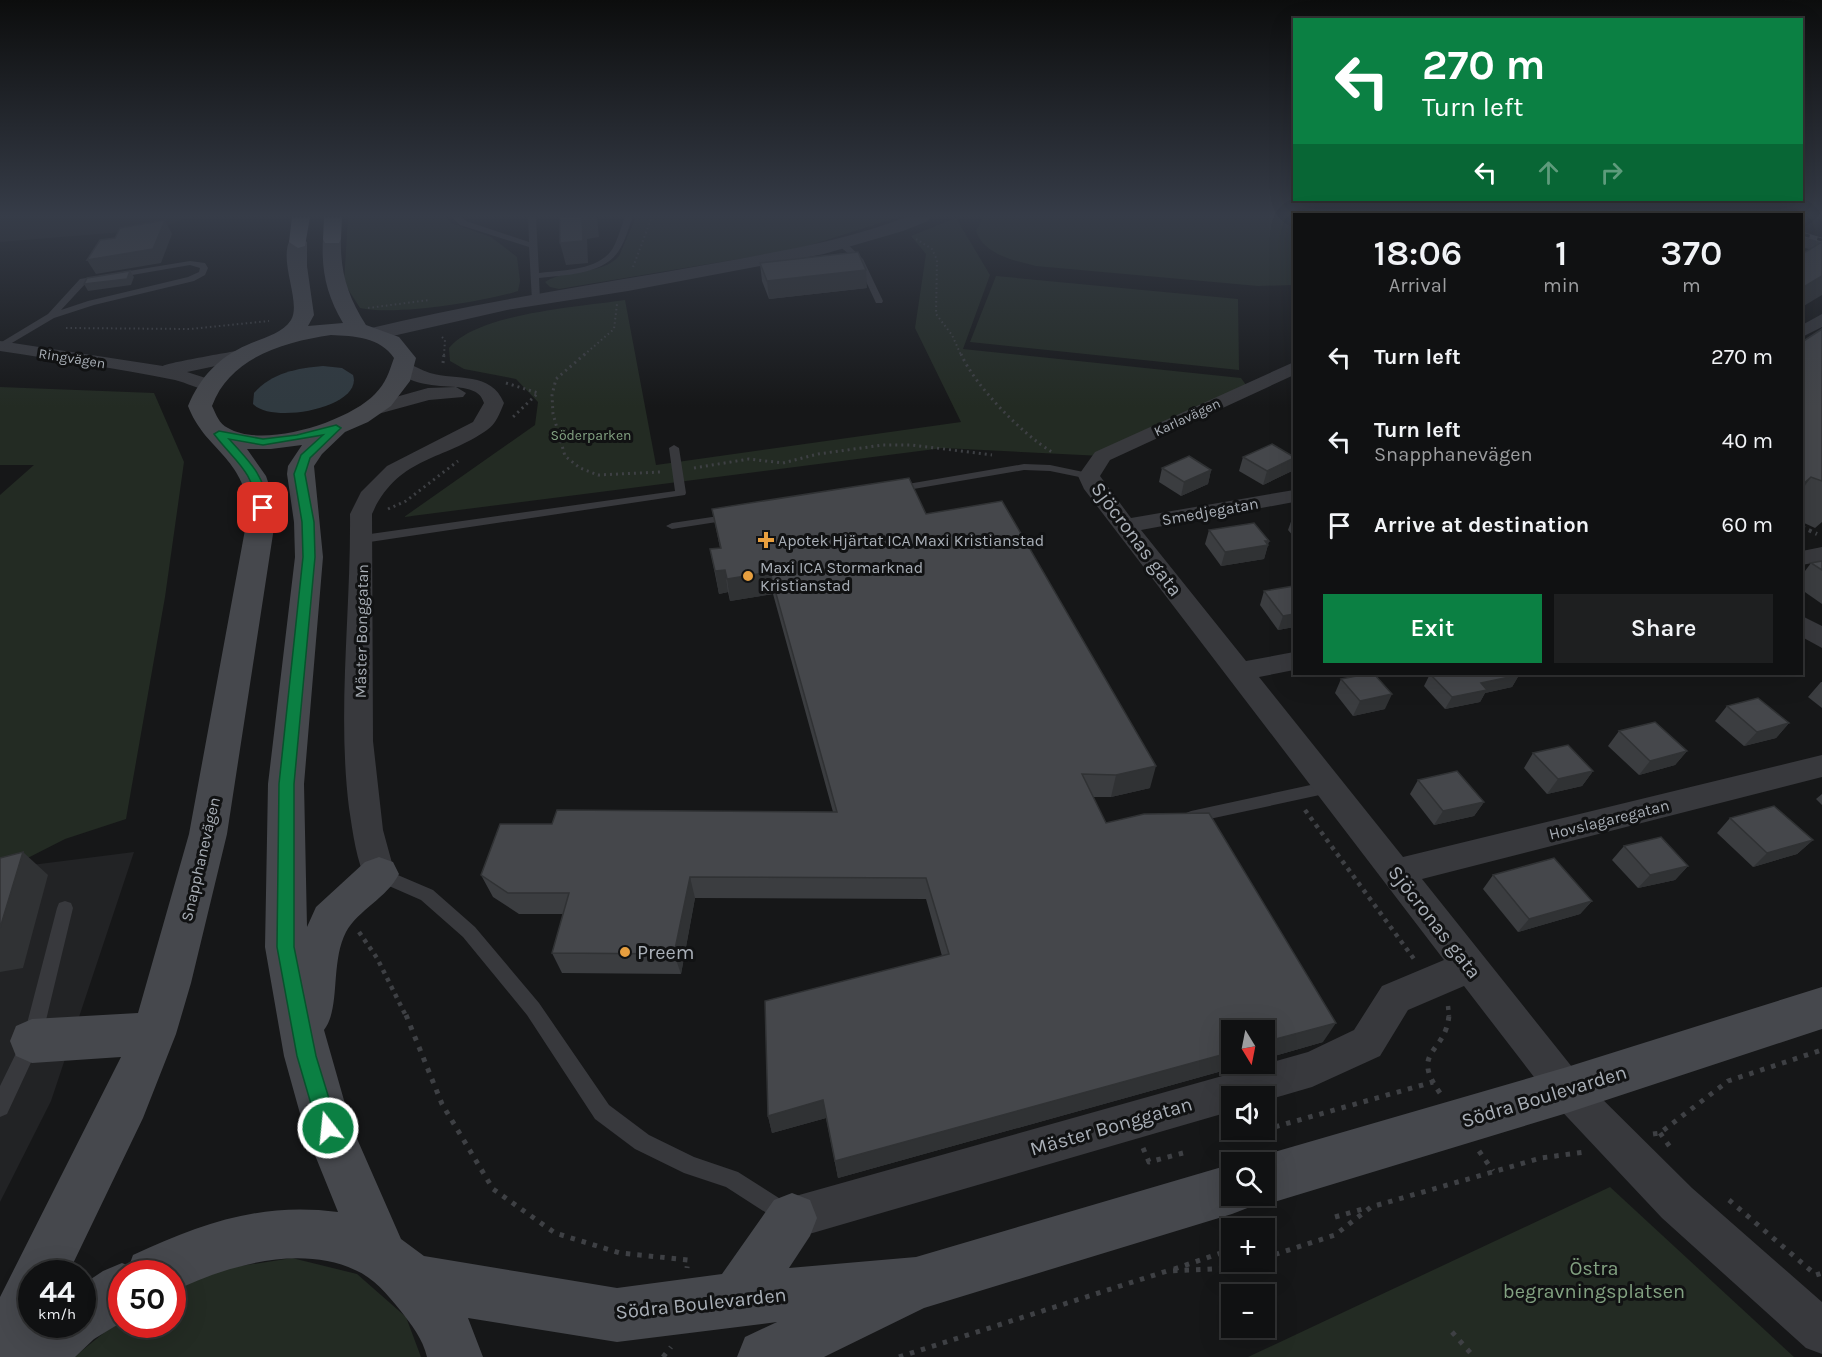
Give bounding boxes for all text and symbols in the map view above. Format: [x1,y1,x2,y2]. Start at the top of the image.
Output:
text: 270 m [1422,40,1545,90]
icon: left [1323,42,1401,120]
text: Turn left [1422,91,1523,123]
icon: left [1469,156,1502,189]
icon: ahead [1532,156,1565,189]
icon: right [1595,156,1628,189]
text: 18:06 [1374,232,1462,274]
text: 1 [1555,232,1568,274]
text: 370 [1660,232,1722,274]
text: Arrival [1389,274,1447,297]
text: min [1543,274,1580,297]
text: m [1682,274,1701,297]
icon: left [1323,341,1356,374]
text: Turn left [1374,344,1461,370]
text: 270 m [1711,344,1773,370]
street label: Ringvägen [37,345,107,372]
street label: Karlavägen [1151,395,1223,440]
text: Turn left [1374,417,1461,443]
icon: left [1323,425,1356,458]
park label: Söderparken [550,427,632,444]
text: 40 m [1722,428,1773,454]
text: Snapphanevägen [1374,443,1533,466]
street label: Sjöcronas gata [1086,478,1187,601]
pin [237,482,288,533]
icon: arrive [246,491,279,524]
street label: Smedjegatan [1160,494,1260,529]
icon: arrive [1323,509,1356,542]
text: Arrive at destination [1374,512,1589,538]
text: 60 m [1722,512,1773,538]
place label: Apotek Hjärtat ICA Maxi Kristianstad [778,531,1044,550]
marker: Apotek Hjärtat ICA Maxi Kristianstad [759,533,773,547]
place label: Maxi ICA Stormarknad Kristianstad [760,558,923,595]
street label: Mäster Bonggatan [351,564,372,698]
marker: Maxi ICA Stormarknad Kristianstad [741,569,755,583]
button: Exit [1323,594,1542,663]
button: Share [1554,594,1773,663]
street label: Snapphanevägen [177,795,224,923]
street label: Hovslagaregatan [1547,795,1671,844]
street label: Sjöcronas gata [1383,861,1486,983]
place label: Preem [637,941,695,964]
marker: Preem [618,945,632,959]
north arrow [1221,1020,1275,1074]
map controls [1221,1020,1275,1338]
street label: Södra Boulevarden [1459,1060,1630,1133]
button: sound [1221,1086,1275,1140]
street label: Mäster Bonggatan [1027,1092,1195,1161]
position arrow [296,1096,360,1160]
button: search [1221,1152,1275,1206]
button: + [1221,1218,1275,1272]
park label: Östra begravningsplatsen [1503,1257,1685,1303]
speed limit sign: 50 [108,1260,186,1338]
text: 44 [39,1274,75,1310]
street label: Södra Boulevarden [614,1283,788,1324]
button: − [1221,1284,1275,1338]
text: km/h [38,1305,76,1323]

